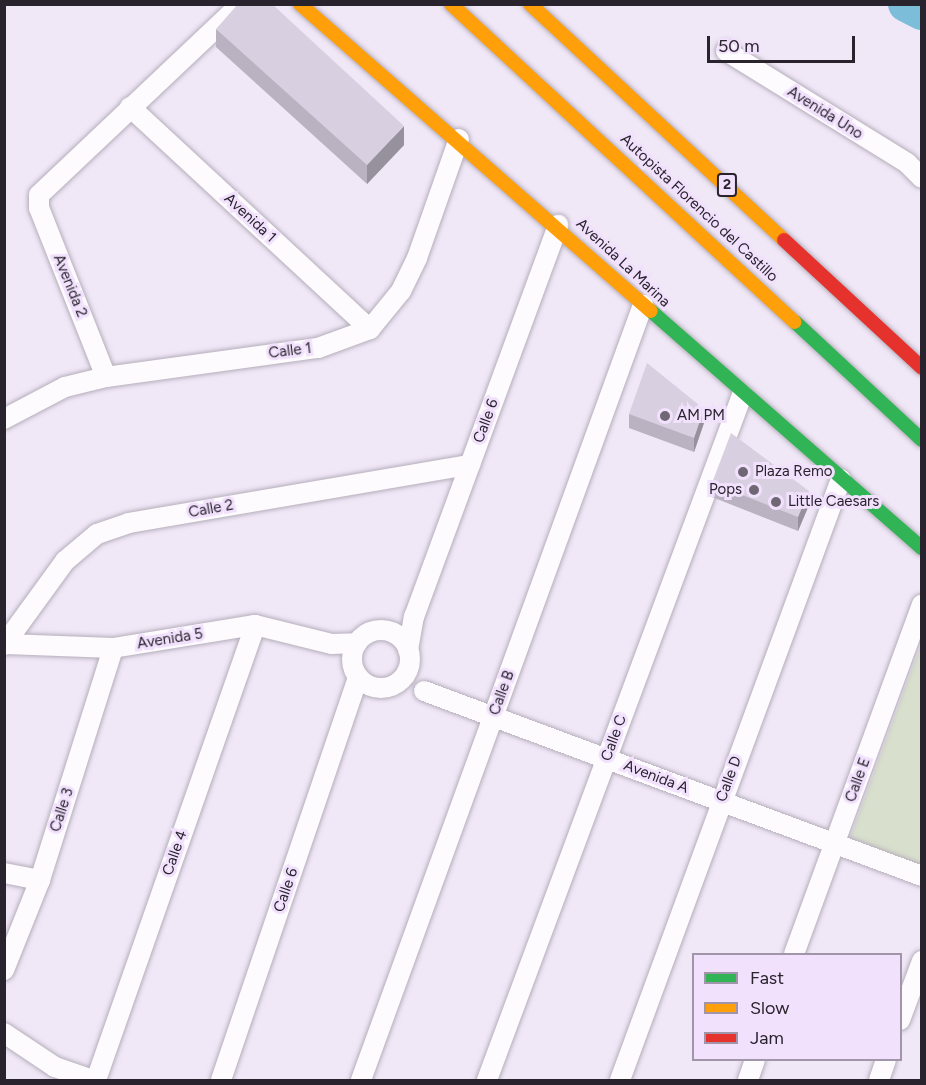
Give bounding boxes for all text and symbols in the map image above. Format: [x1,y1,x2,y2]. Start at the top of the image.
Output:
scale bar [710,24,858,62]
text: 50 m [718,35,760,57]
street label: Avenida Uno [784,83,866,143]
street label: Autopista Florencio del Castillo [616,130,782,286]
road number: 2 [716,174,738,196]
street label: Avenida 1 [220,190,280,246]
street label: Avenida La Marina [572,215,674,311]
street label: Avenida 2 [49,252,91,320]
street label: Calle 1 [267,339,313,363]
street label: Calle 6 [470,397,502,445]
place label: AM PM [677,407,725,425]
marker: AM PM [658,409,672,423]
place label: Plaza Remo [755,463,832,481]
marker: Plaza Remo [736,465,750,479]
place label: Pops [709,481,742,499]
marker: Pops [747,483,761,497]
place label: Little Caesars [788,493,879,511]
marker: Little Caesars [769,495,783,509]
street label: Calle 2 [187,496,235,522]
street label: Avenida 5 [136,625,204,653]
street label: Calle B [486,668,518,718]
street label: Calle C [597,712,631,764]
street label: Calle D [712,754,746,804]
street label: Calle E [842,755,874,805]
street label: Avenida A [621,756,691,798]
street label: Calle 3 [46,786,78,834]
street label: Calle 4 [159,828,191,878]
street label: Calle 6 [270,866,302,914]
legend [692,953,902,1061]
text: Fast [750,967,784,989]
text: Slow [750,997,789,1019]
text: Jam [750,1027,784,1049]

